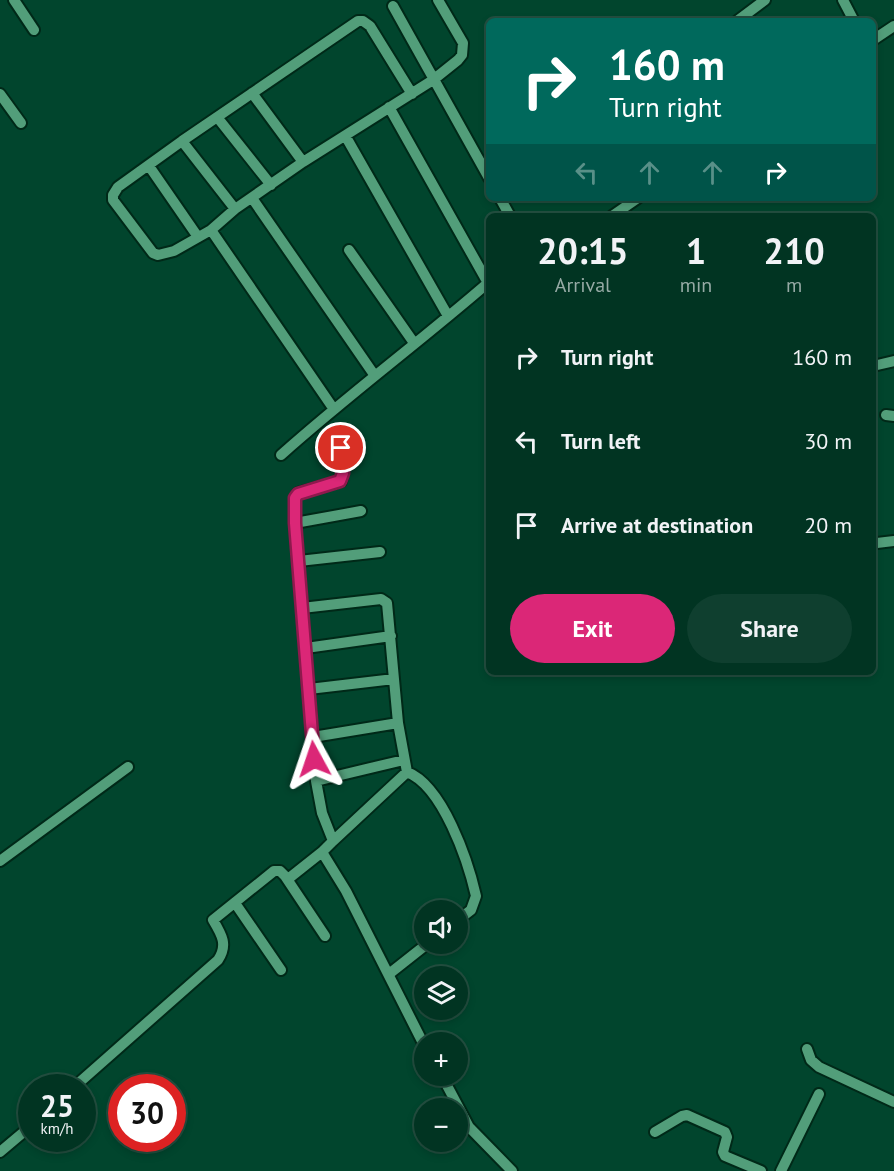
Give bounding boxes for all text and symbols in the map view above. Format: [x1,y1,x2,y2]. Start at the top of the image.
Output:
text: 160 m [609,37,725,92]
icon: right [510,42,588,120]
text: Turn right [609,90,722,124]
icon: left [570,156,603,189]
icon: ahead [633,156,666,189]
icon: ahead [696,156,729,189]
icon: right [759,156,792,189]
text: 20:15 [537,227,629,274]
text: 1 [686,227,706,274]
text: 210 [764,227,825,274]
text: Arrival [555,272,611,298]
text: min [680,272,712,298]
text: m [786,272,802,298]
icon: right [510,341,543,374]
text: Turn right [561,343,653,371]
text: 160 m [792,343,852,371]
pin [315,422,366,473]
icon: left [510,425,543,458]
text: Turn left [561,427,641,455]
text: 30 m [804,427,852,455]
icon: arrive [324,431,357,464]
icon: arrive [510,509,543,542]
text: Arrive at destination [561,511,753,539]
text: 20 m [804,511,852,539]
button: Exit [510,594,675,663]
button: Share [687,594,852,663]
position arrow [282,727,346,791]
map controls [414,900,468,1152]
button: sound [414,900,468,954]
button: layers [414,966,468,1020]
button: + [414,1032,468,1086]
speed limit sign: 30 [108,1074,186,1152]
text: 25 [40,1086,74,1125]
button: − [414,1098,468,1152]
text: km/h [41,1119,73,1138]

